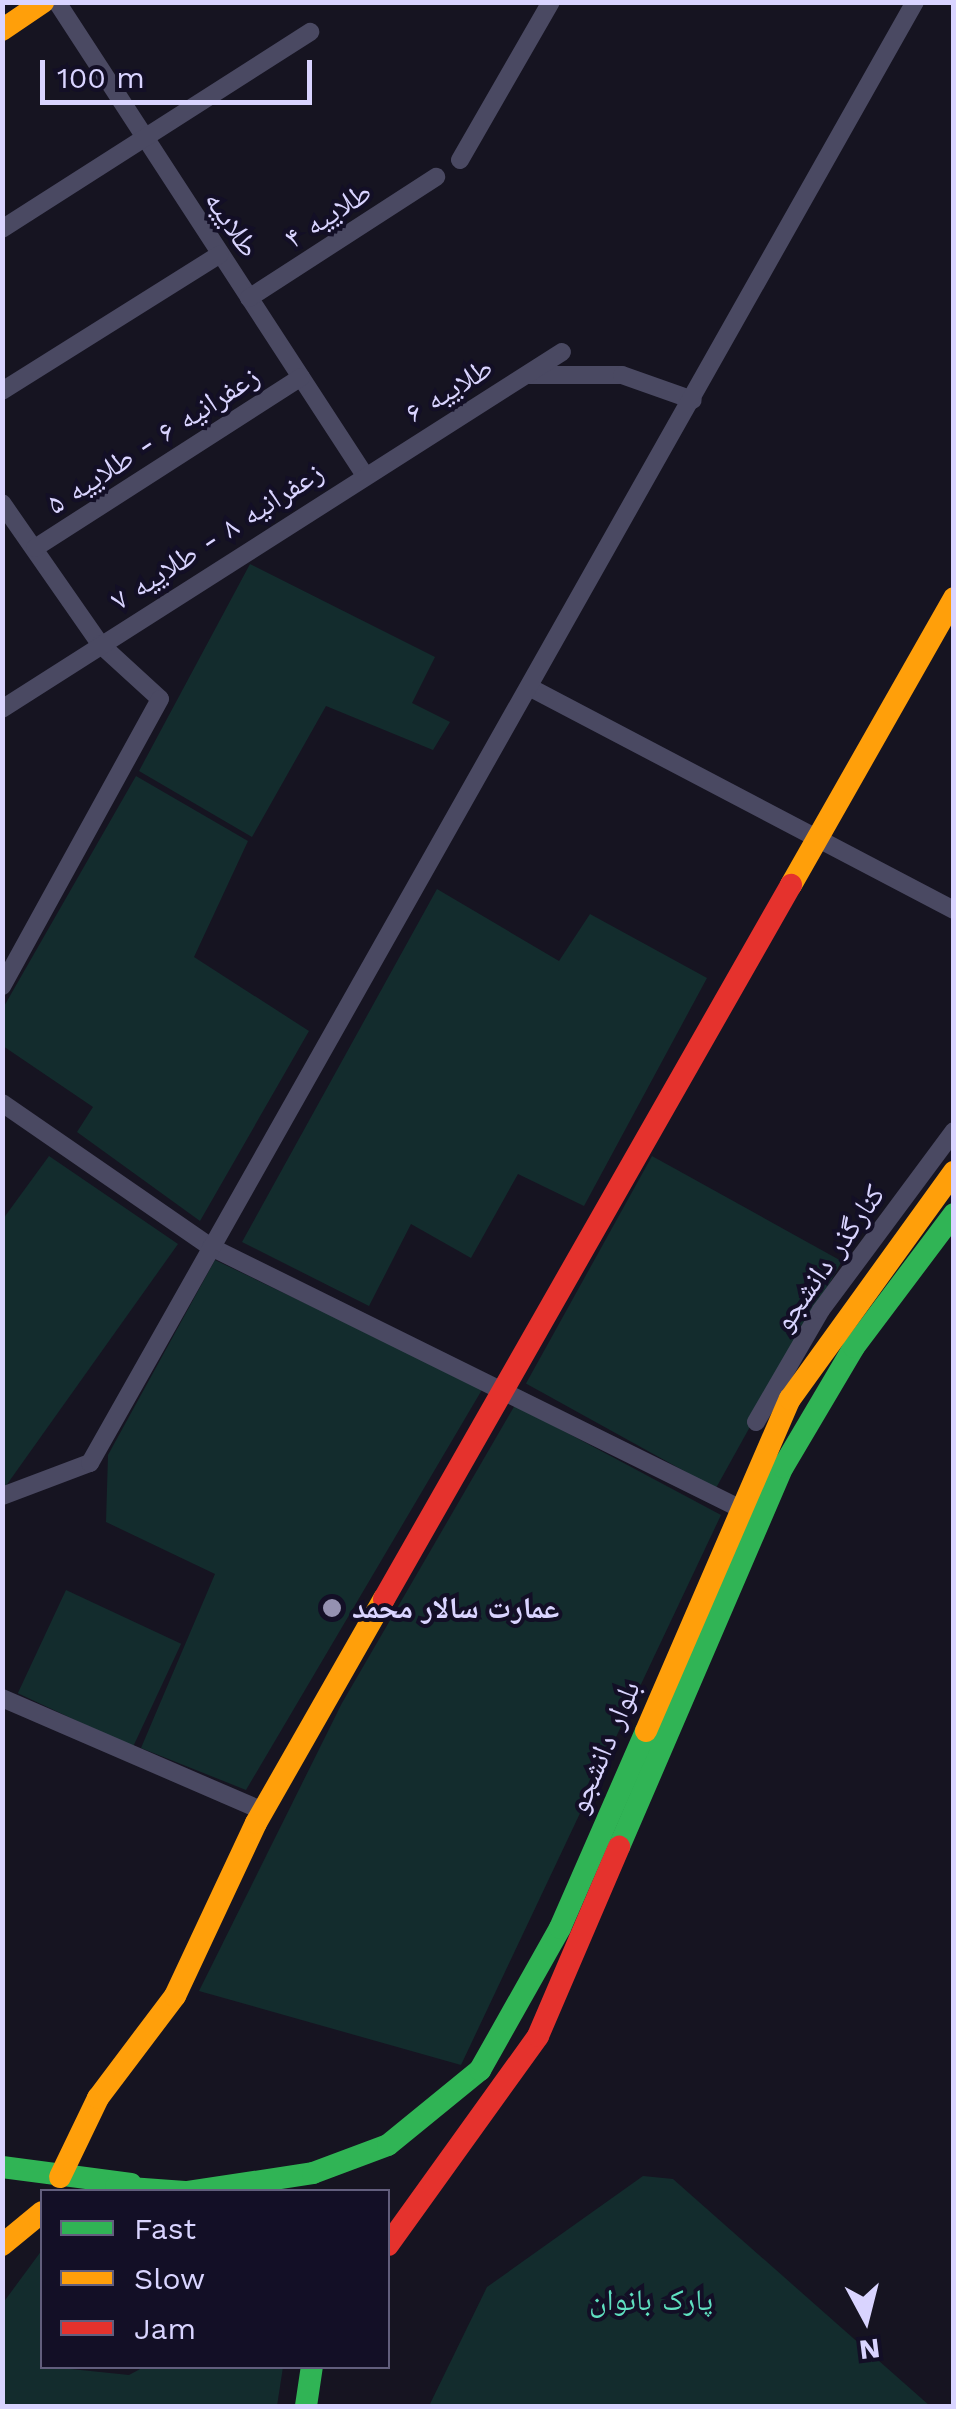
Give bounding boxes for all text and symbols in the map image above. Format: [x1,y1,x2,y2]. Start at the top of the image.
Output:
scale bar [45,40,318,102]
text: 100 m [57,60,145,95]
street label: طلاییه ۴ [278,174,378,256]
street label: طلاییه [197,184,267,264]
street label: طلاییه ۶ [399,349,499,431]
street label: زعفرانیه ۶ - طلاییه ۵ [40,358,266,522]
street label: زعفرانیه ۸ - طلاییه ۷ [104,454,330,618]
street label: کنارگذر دانشجو [765,1178,893,1338]
place label: عمارت سالار محمد [352,1590,559,1626]
marker: عمارت سالار محمد [321,1597,343,1619]
street label: بلوار دانشجو [560,1675,648,1819]
legend [40,2189,390,2369]
text: Fast [134,2211,196,2246]
text: Slow [134,2261,205,2296]
north arrow [816,2269,916,2369]
park label: پارک بانوان [589,2282,713,2318]
text: Jam [134,2311,196,2346]
text: N [857,2332,882,2367]

